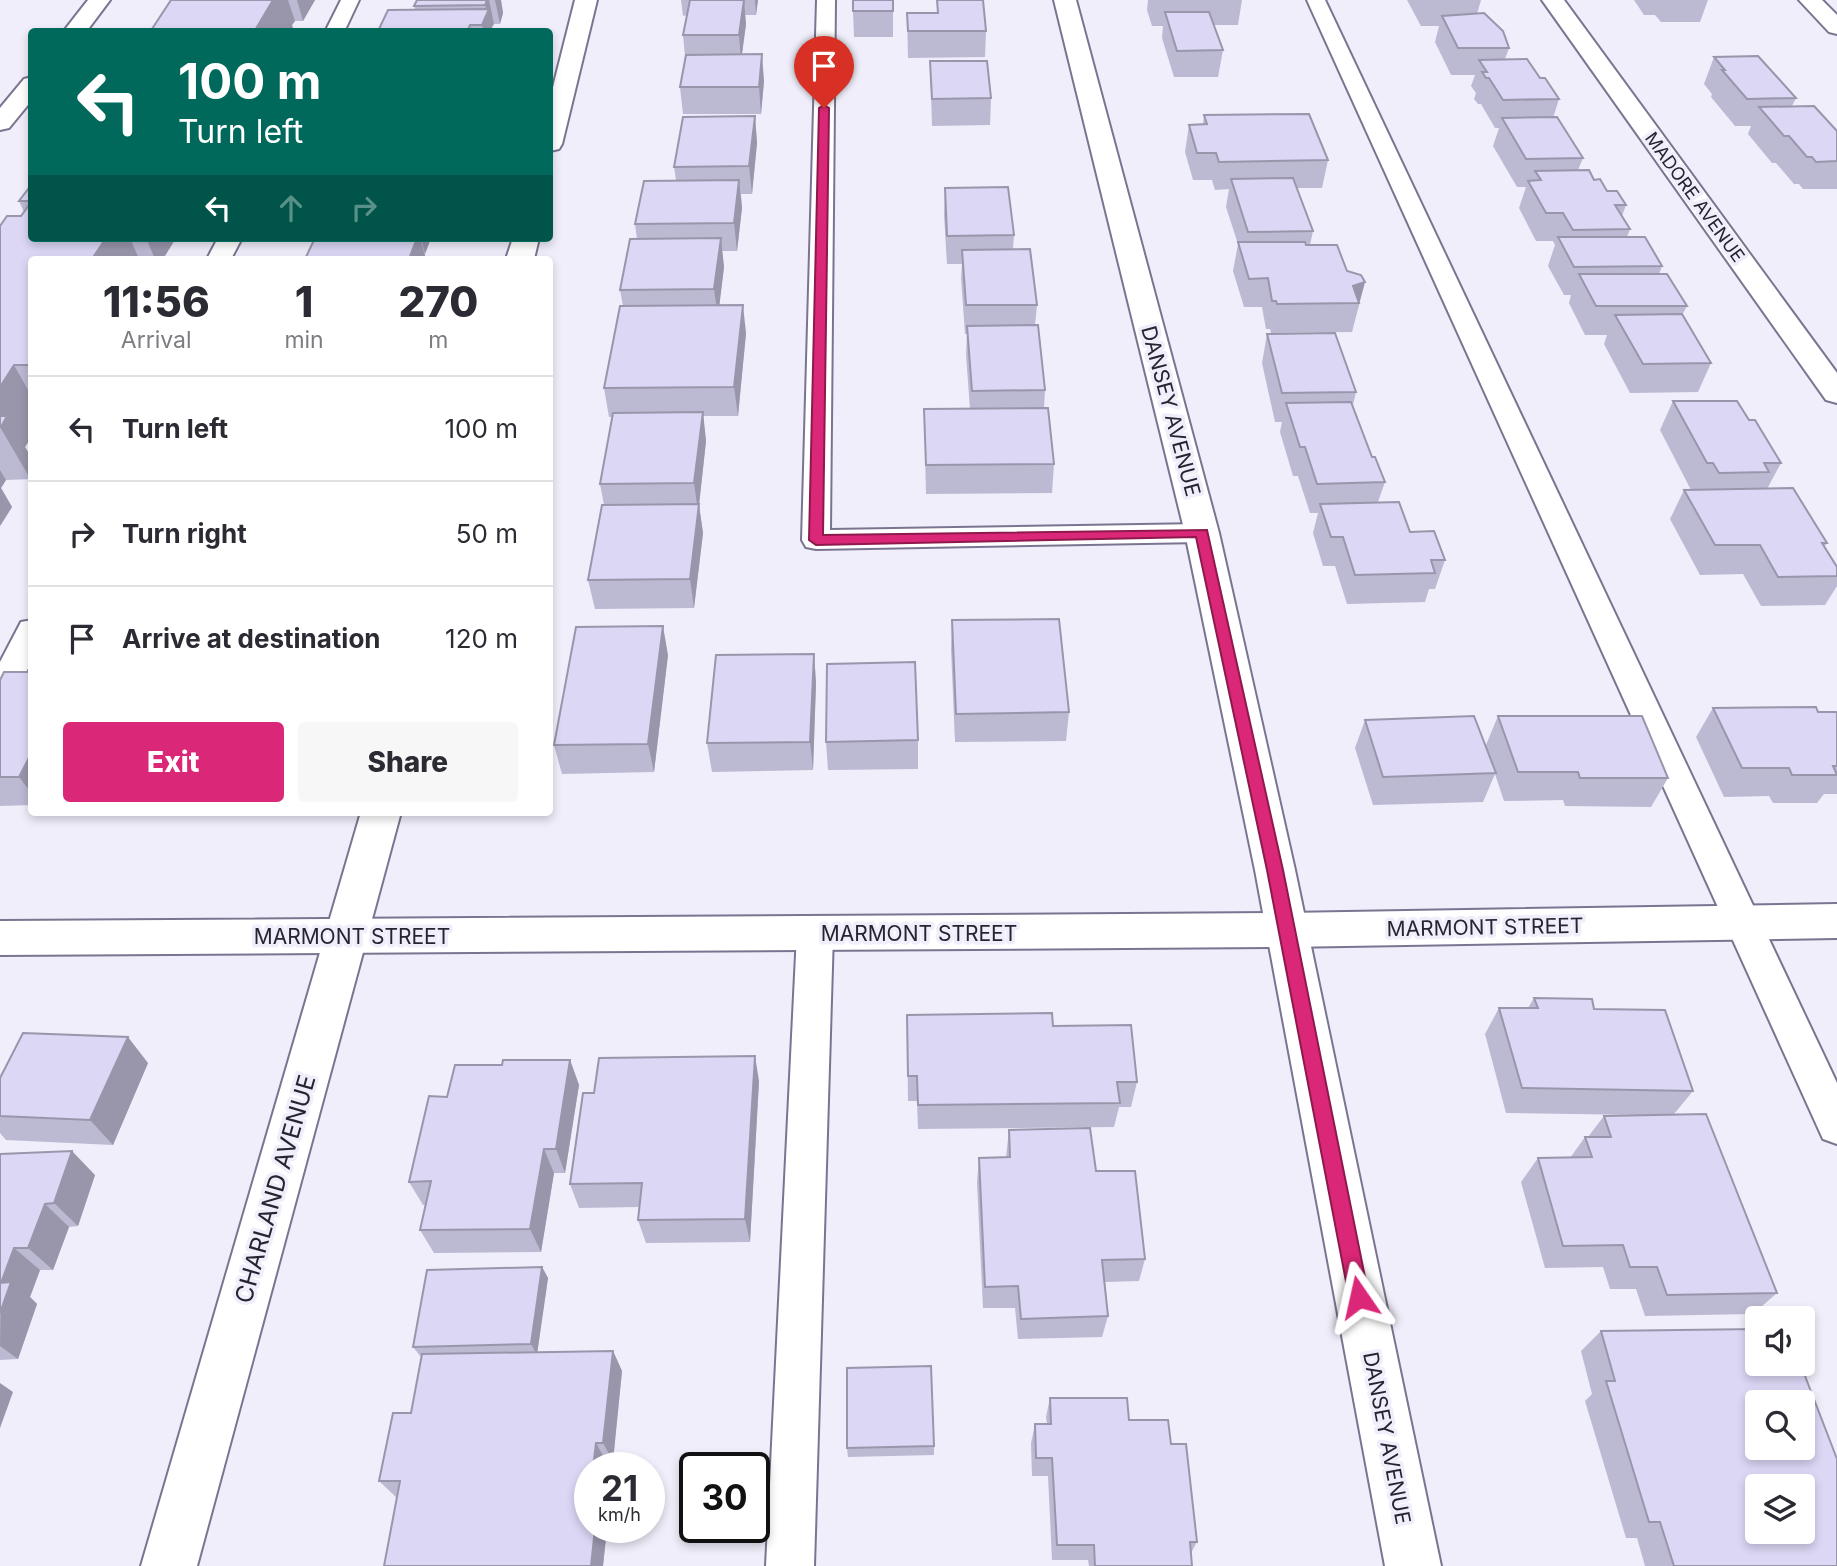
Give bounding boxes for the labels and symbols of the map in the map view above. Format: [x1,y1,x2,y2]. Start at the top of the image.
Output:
pin [794,36,854,108]
street label: MADORE AVENUE [1641,128,1749,266]
street label: DANSEY AVENUE [1136,323,1206,499]
street label: MARMONT STREET [1386,913,1584,941]
street label: MARMONT STREET [821,921,1017,946]
street label: MARMONT STREET [254,924,450,949]
street label: CHARLAND AVENUE [229,1072,321,1306]
position arrow [1322,1260,1396,1334]
street label: DANSEY AVENUE [1358,1350,1416,1526]
speed limit sign: 30 [679,1452,770,1543]

